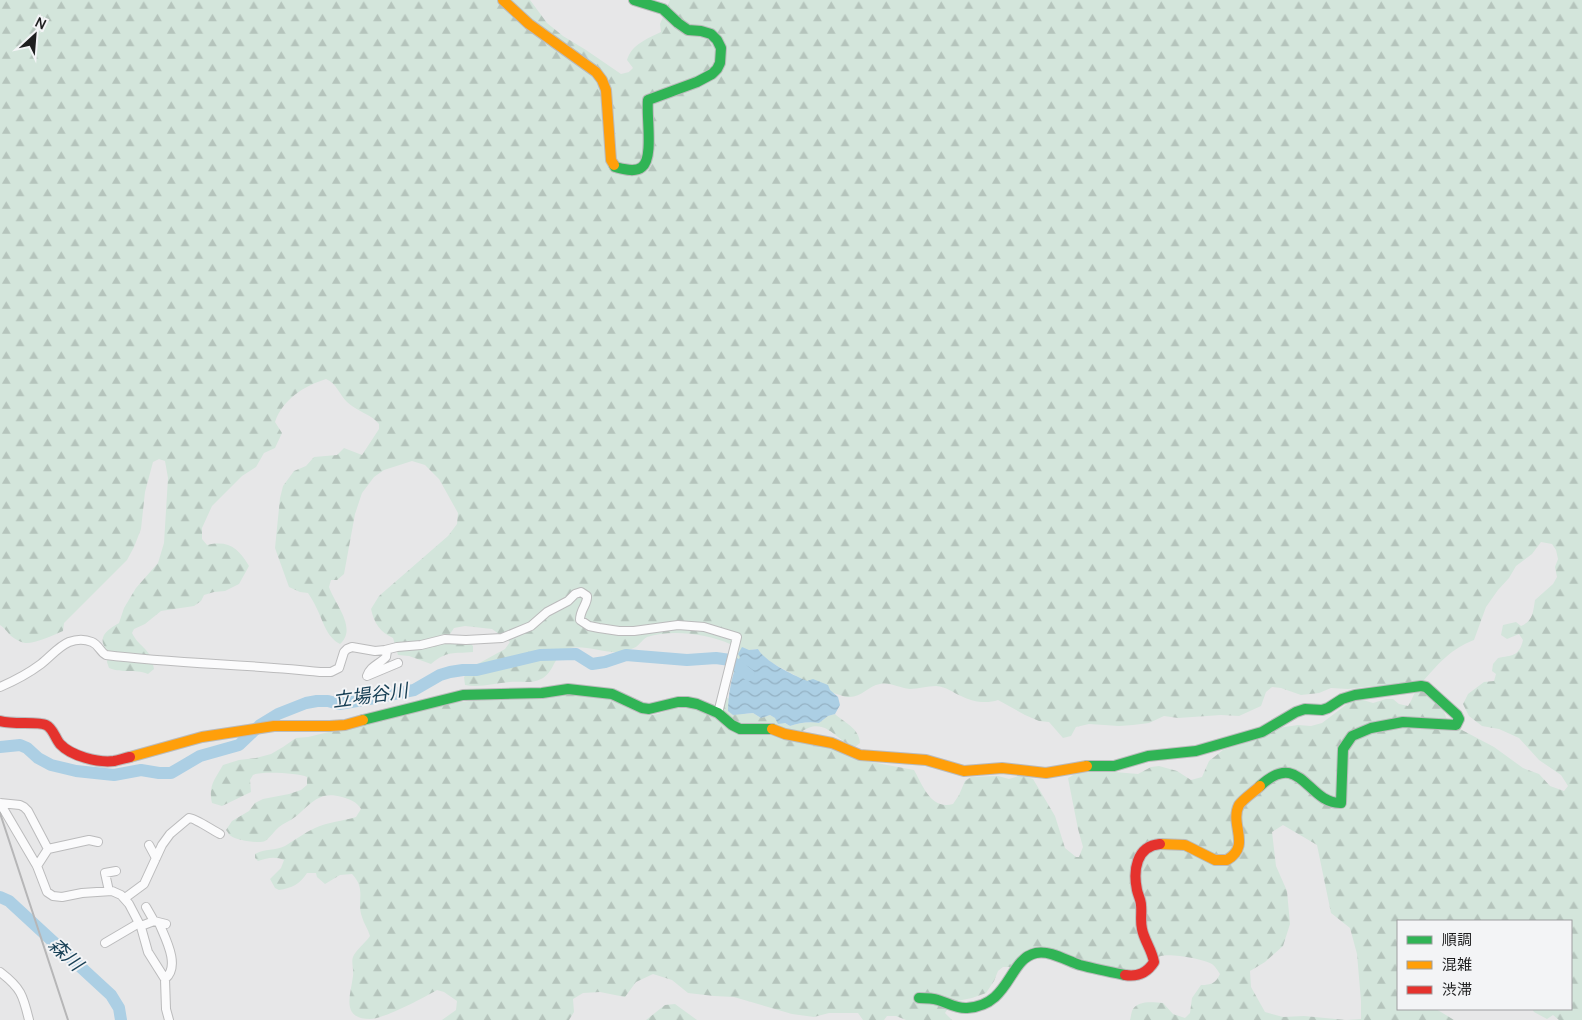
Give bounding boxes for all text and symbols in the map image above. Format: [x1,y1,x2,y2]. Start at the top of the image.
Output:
north arrow [10,10,60,60]
text: N [32,12,50,34]
water label: 立場谷川 [331,677,411,713]
legend [1397,920,1572,1010]
text: 順調 [1442,929,1472,950]
water label: 森川 [43,932,90,978]
text: 混雑 [1442,954,1472,975]
text: 渋滞 [1442,979,1472,1000]

